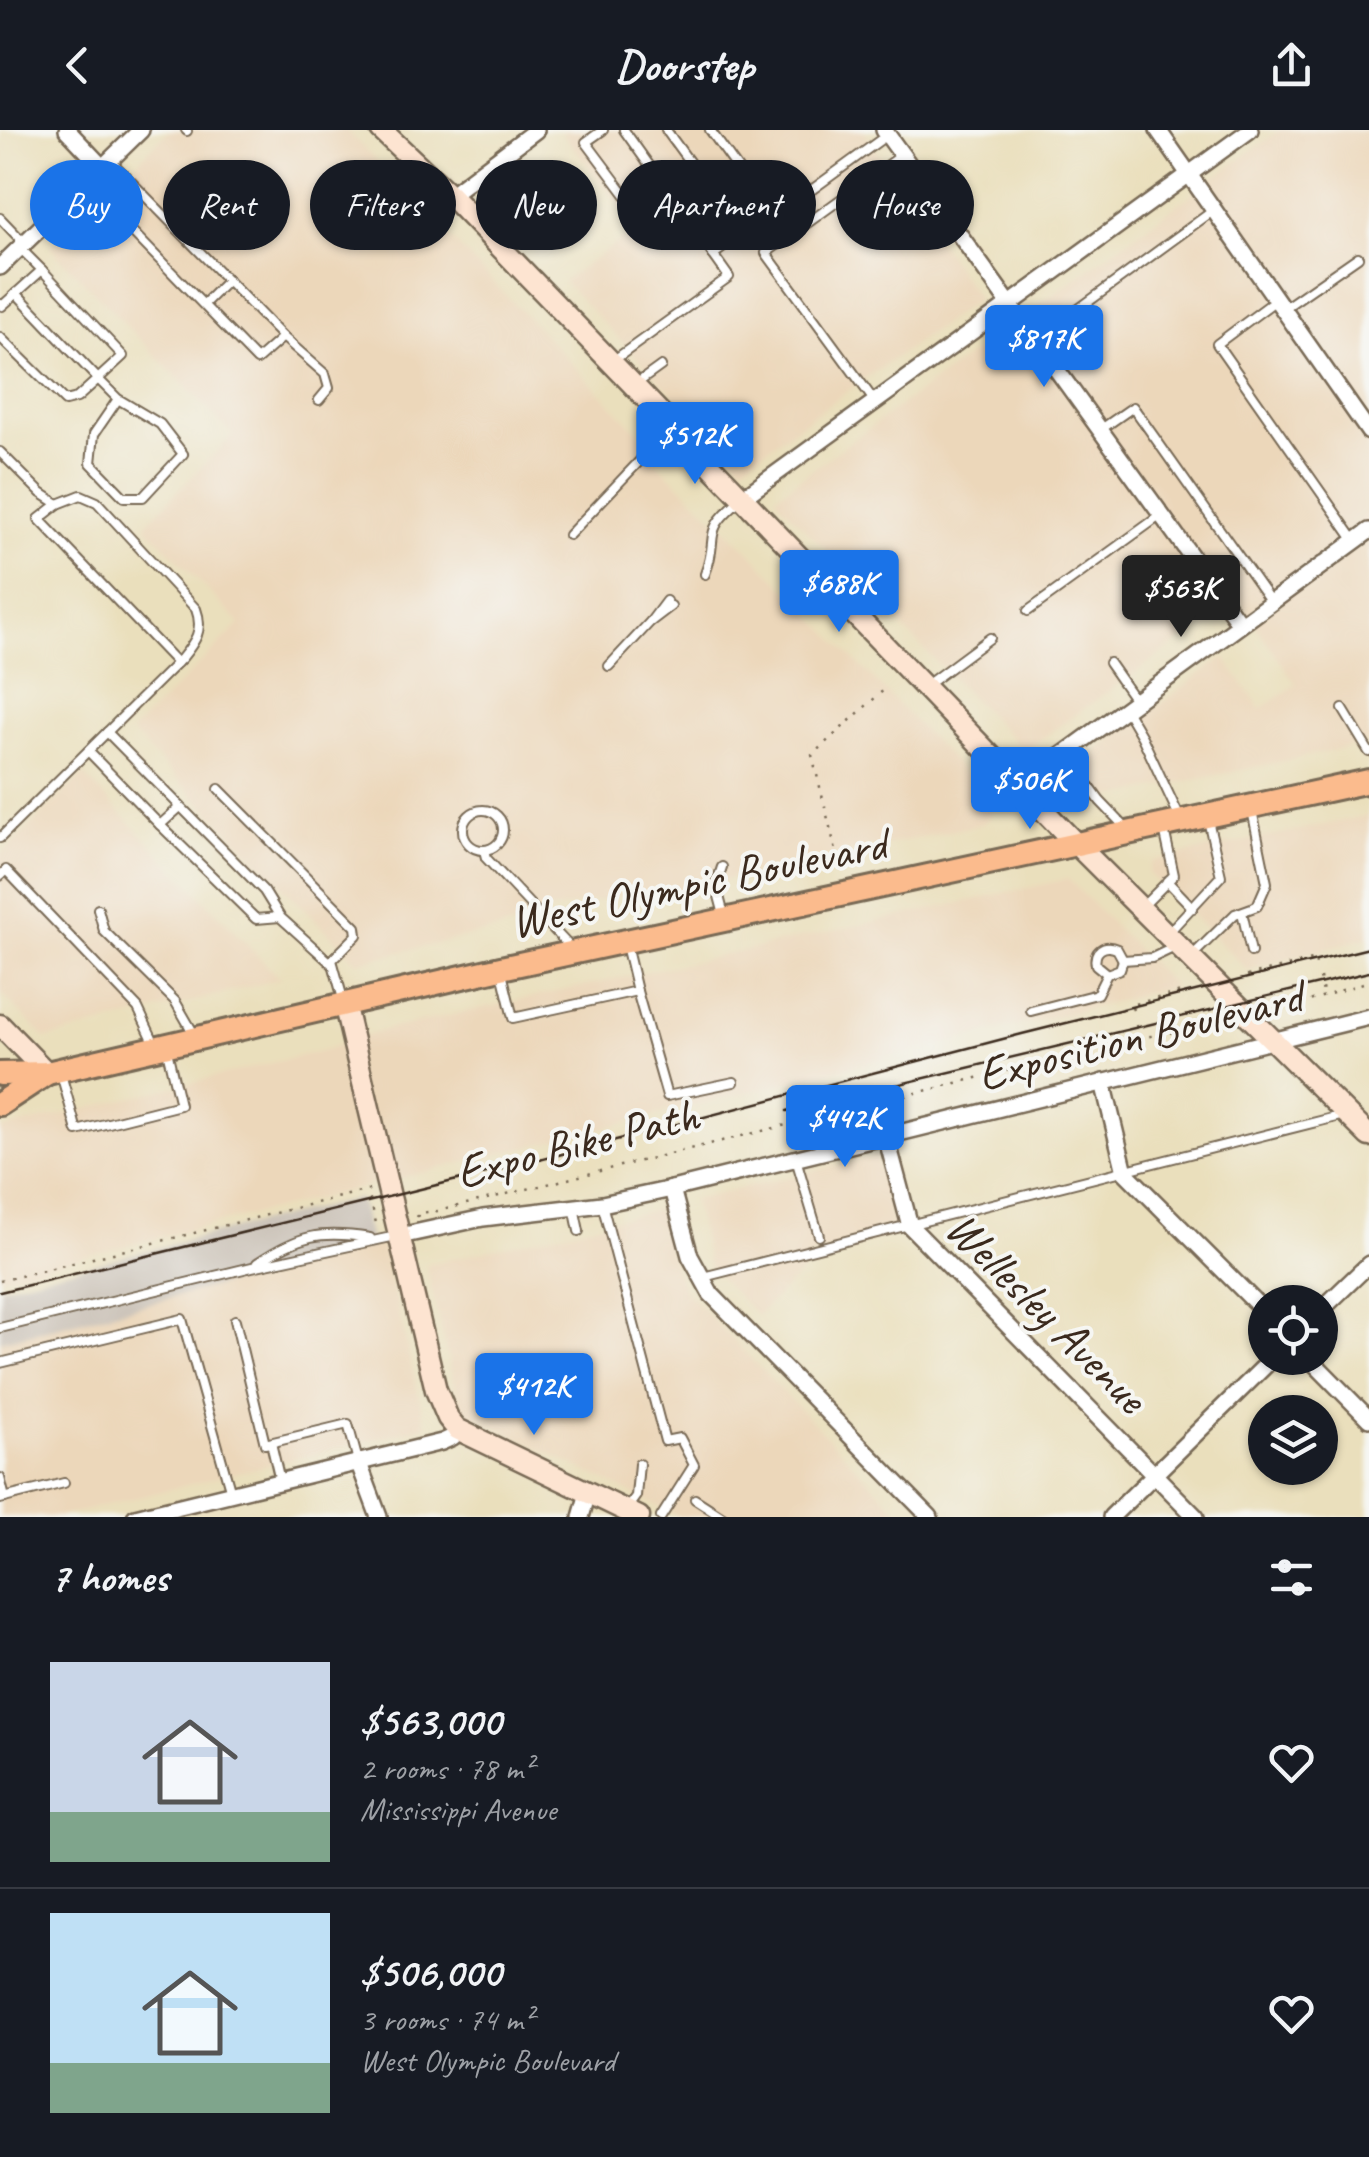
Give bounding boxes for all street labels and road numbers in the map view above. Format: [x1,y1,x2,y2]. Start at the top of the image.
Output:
street label: West Olympic Boulevard [505,811,898,951]
street label: Exposition Boulevard [971,964,1314,1104]
street label: Expo Bike Path [450,1083,706,1202]
street label: Wellesley Avenue [933,1198,1163,1428]

